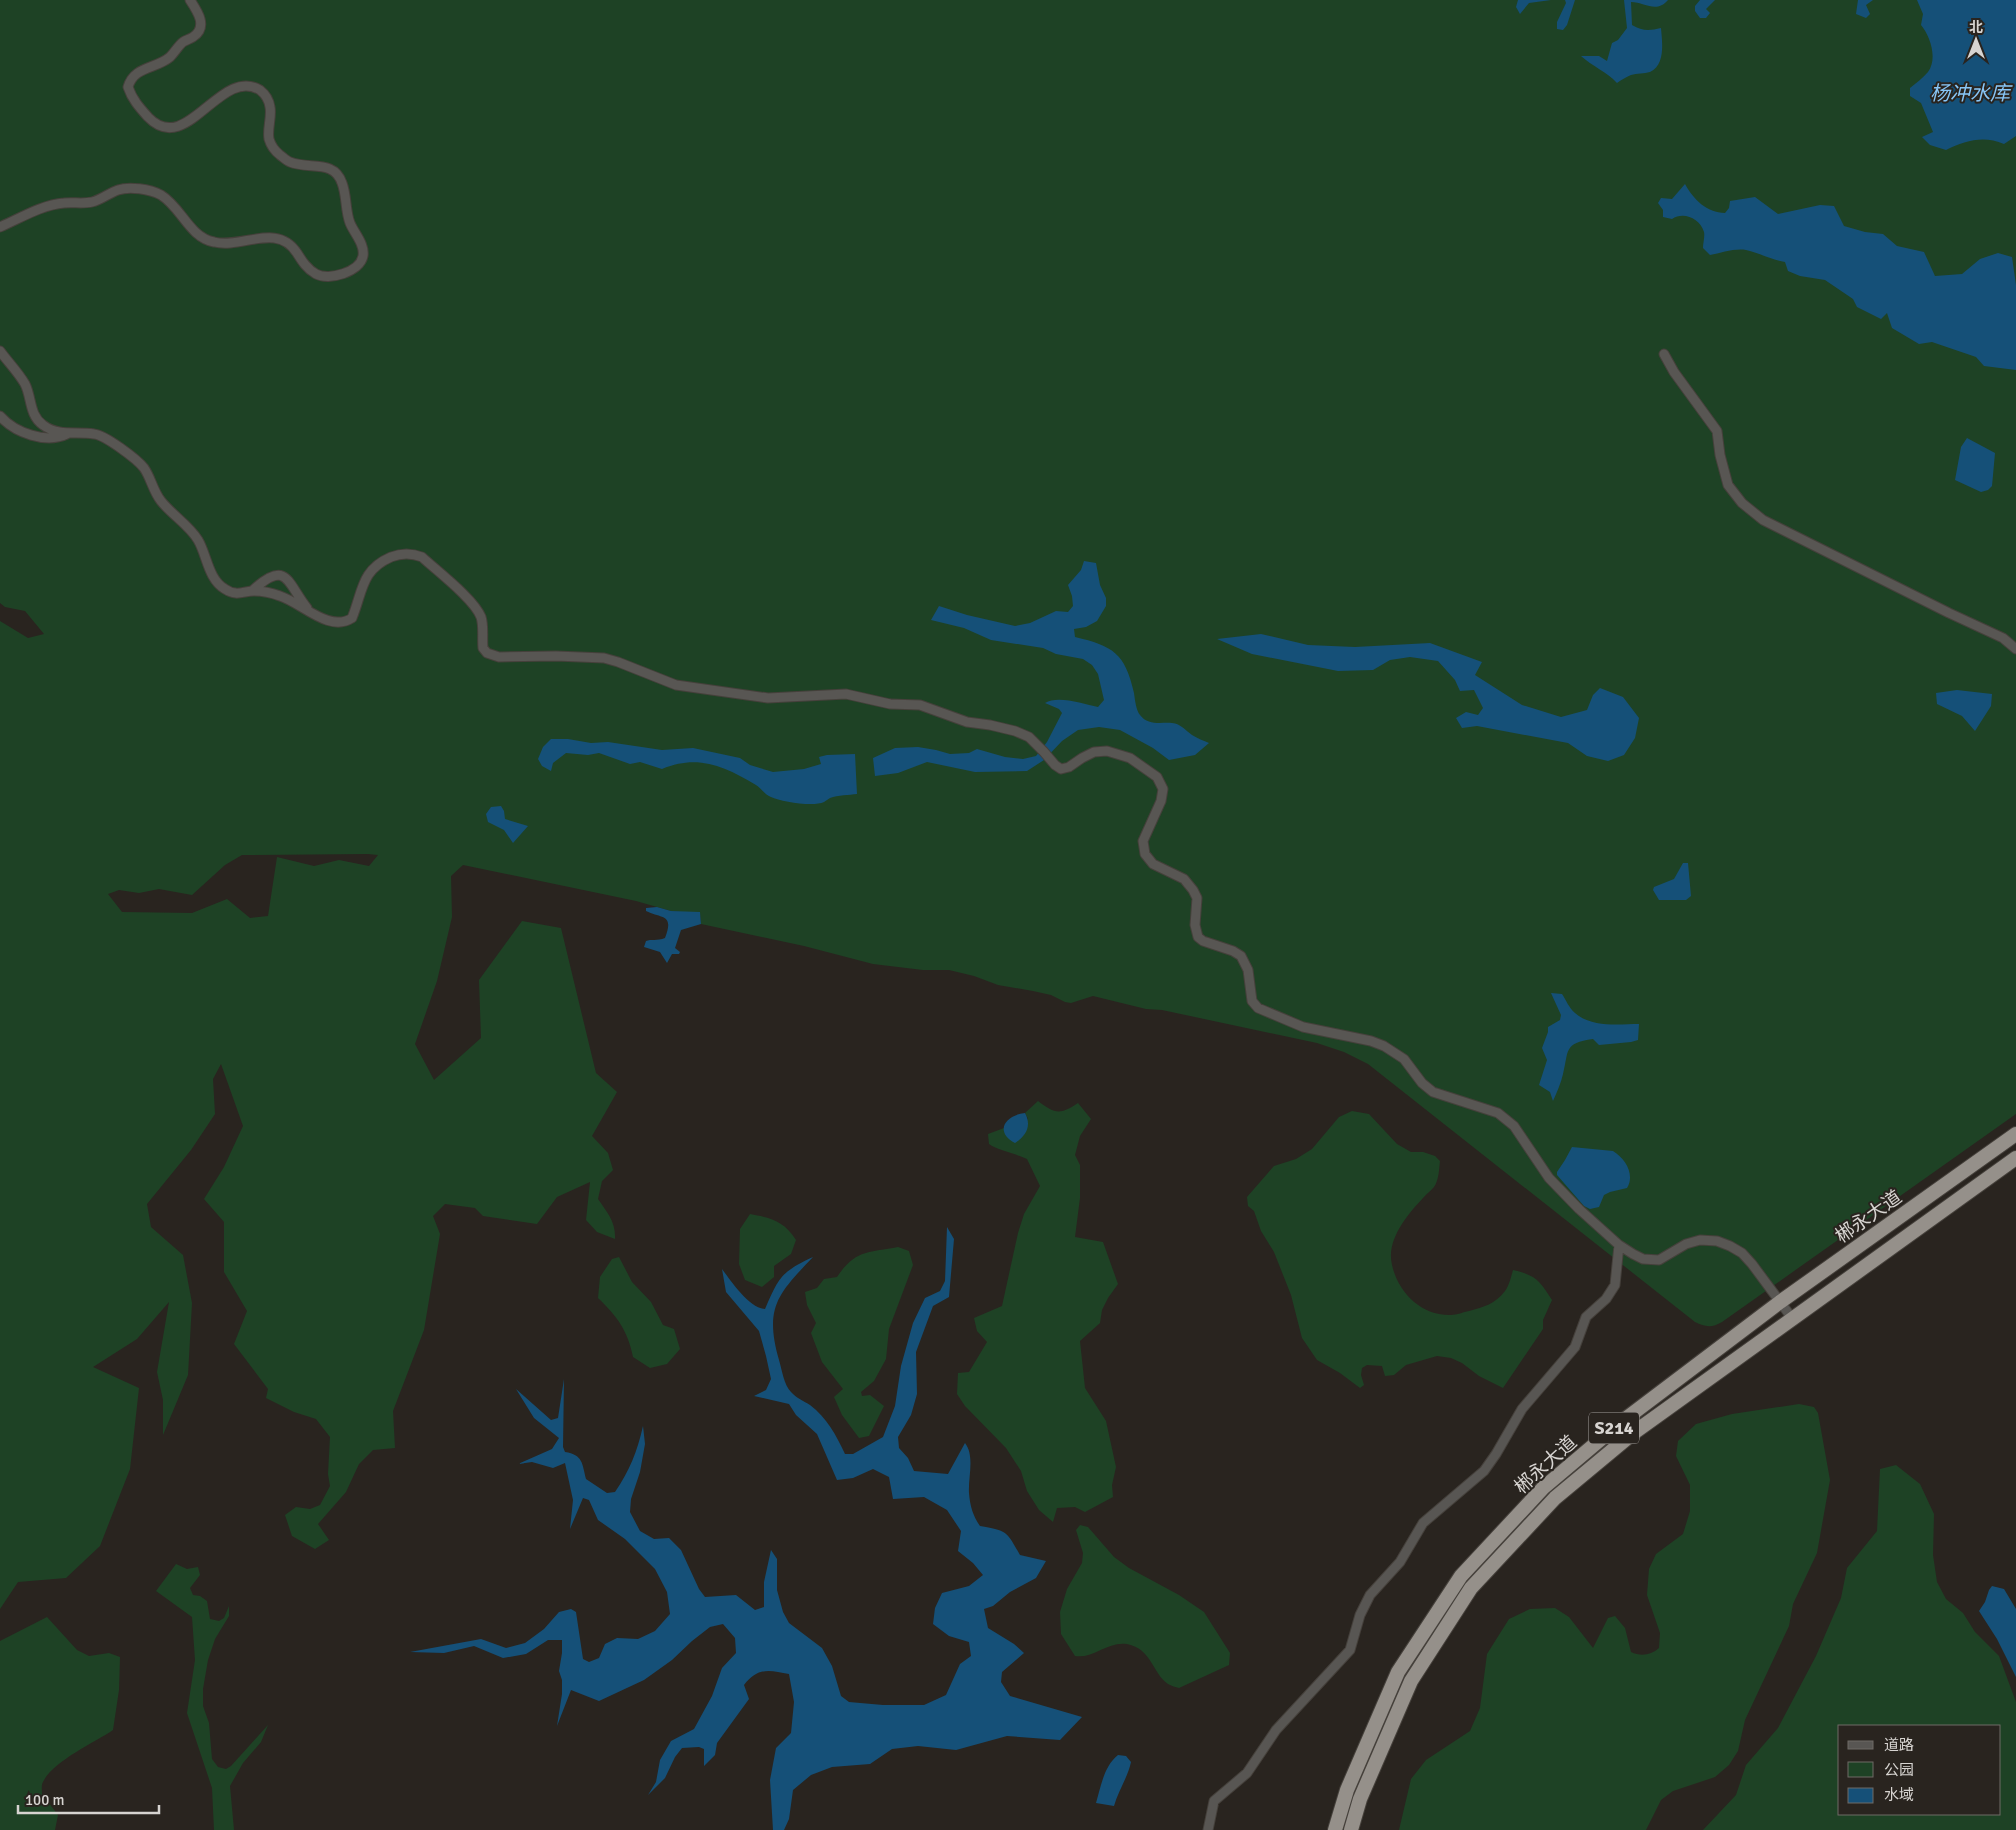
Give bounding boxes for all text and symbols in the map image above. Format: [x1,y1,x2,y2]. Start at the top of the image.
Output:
north arrow [1951,15,2001,65]
text: 北 [1969,19,1983,36]
water label: 杨冲水库 [1930,81,2013,106]
street label: 郴永大道 [1831,1185,1907,1248]
road number: S214 [1589,1412,1639,1444]
street label: 郴永大道 [1509,1430,1582,1499]
legend [1838,1725,2001,1815]
text: 道路 [1884,1736,1914,1754]
text: 公园 [1884,1761,1914,1779]
scale bar [18,1782,159,1814]
text: 水域 [1884,1786,1914,1804]
text: 100 m [25,1791,65,1809]

